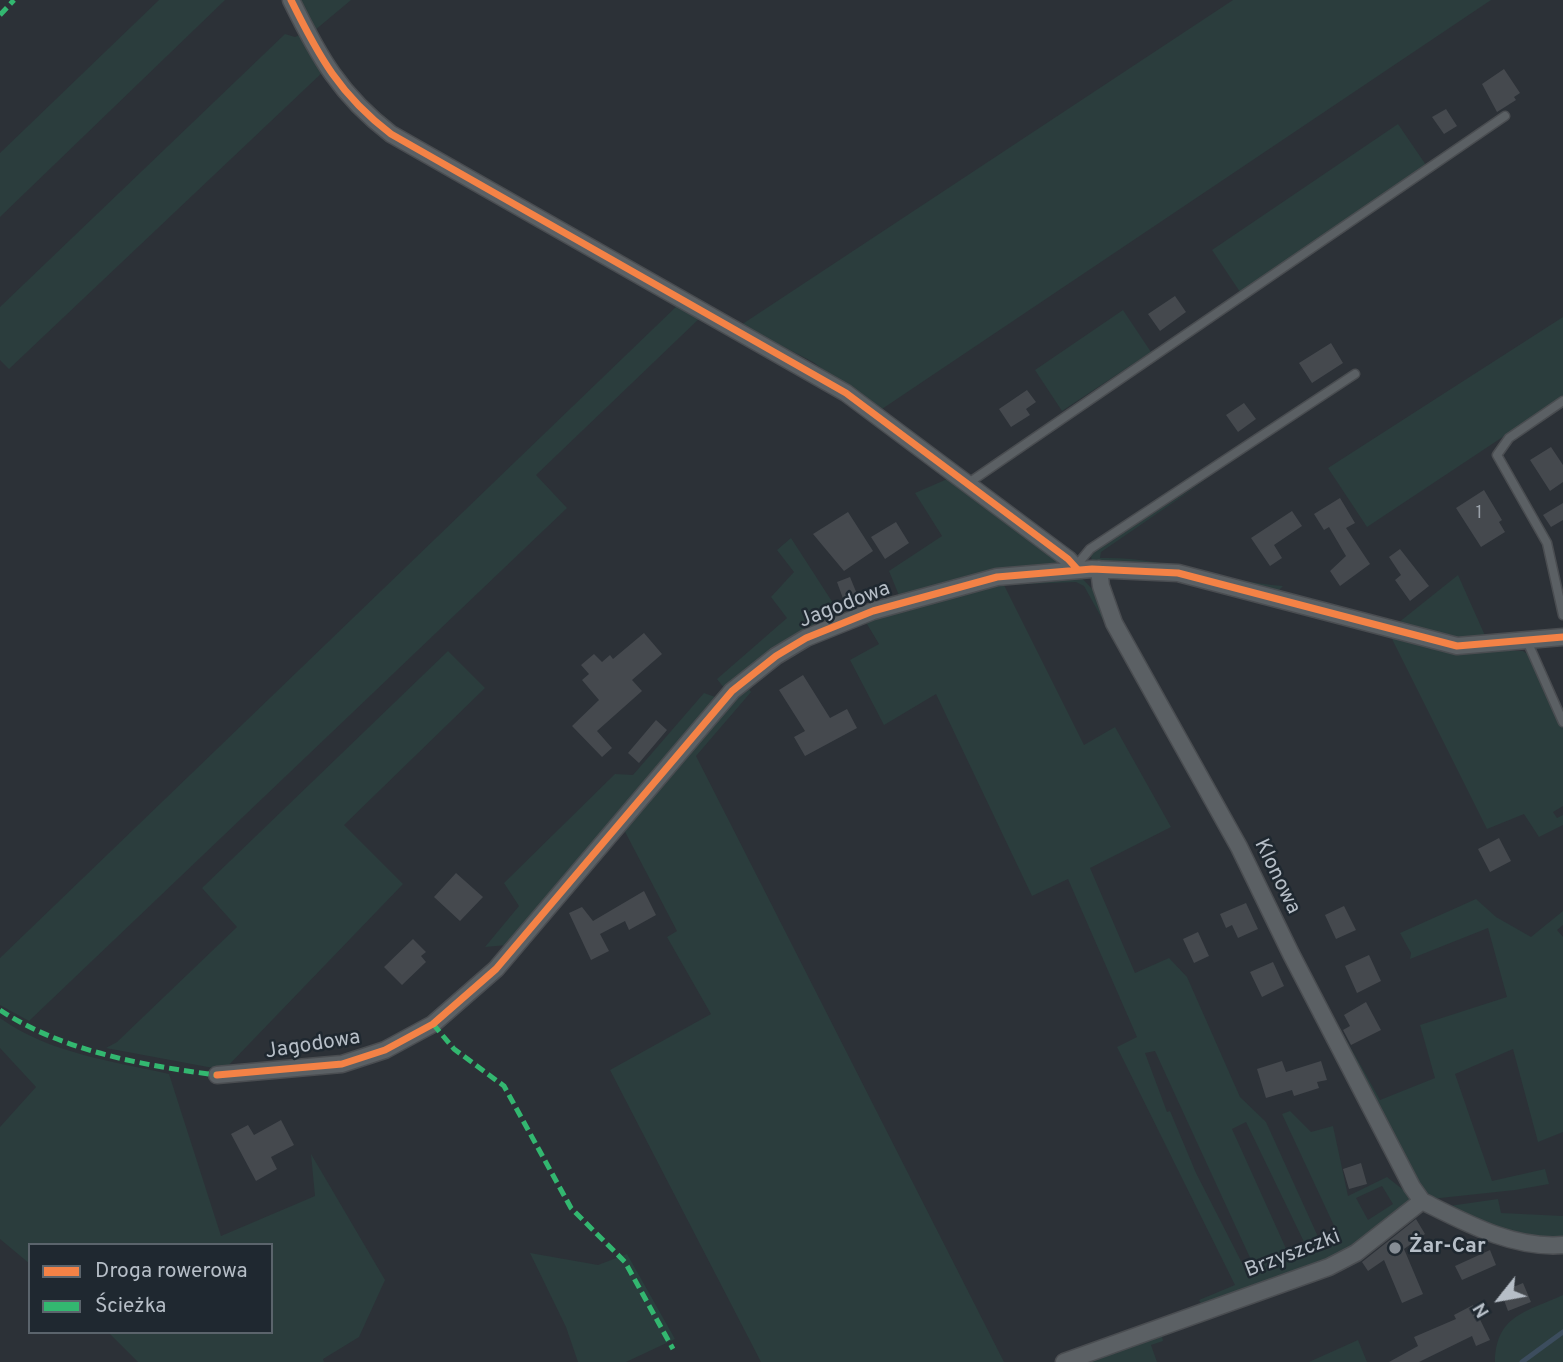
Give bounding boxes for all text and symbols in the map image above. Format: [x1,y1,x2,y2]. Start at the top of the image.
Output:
house number: 1 [1476,503,1482,525]
street label: Jagodowa [796,577,894,635]
street label: Klonowa [1247,835,1305,919]
street label: Jagodowa [264,1026,362,1066]
street label: Brzyszczki [1242,1225,1344,1285]
place label: Żar-Car [1409,1235,1486,1261]
marker: Żar-Car [1387,1240,1403,1256]
legend [28,1243,273,1334]
text: Droga rowerowa [95,1258,248,1285]
north arrow [1465,1264,1535,1334]
text: Ścieżka [95,1293,166,1320]
text: N [1468,1298,1496,1322]

